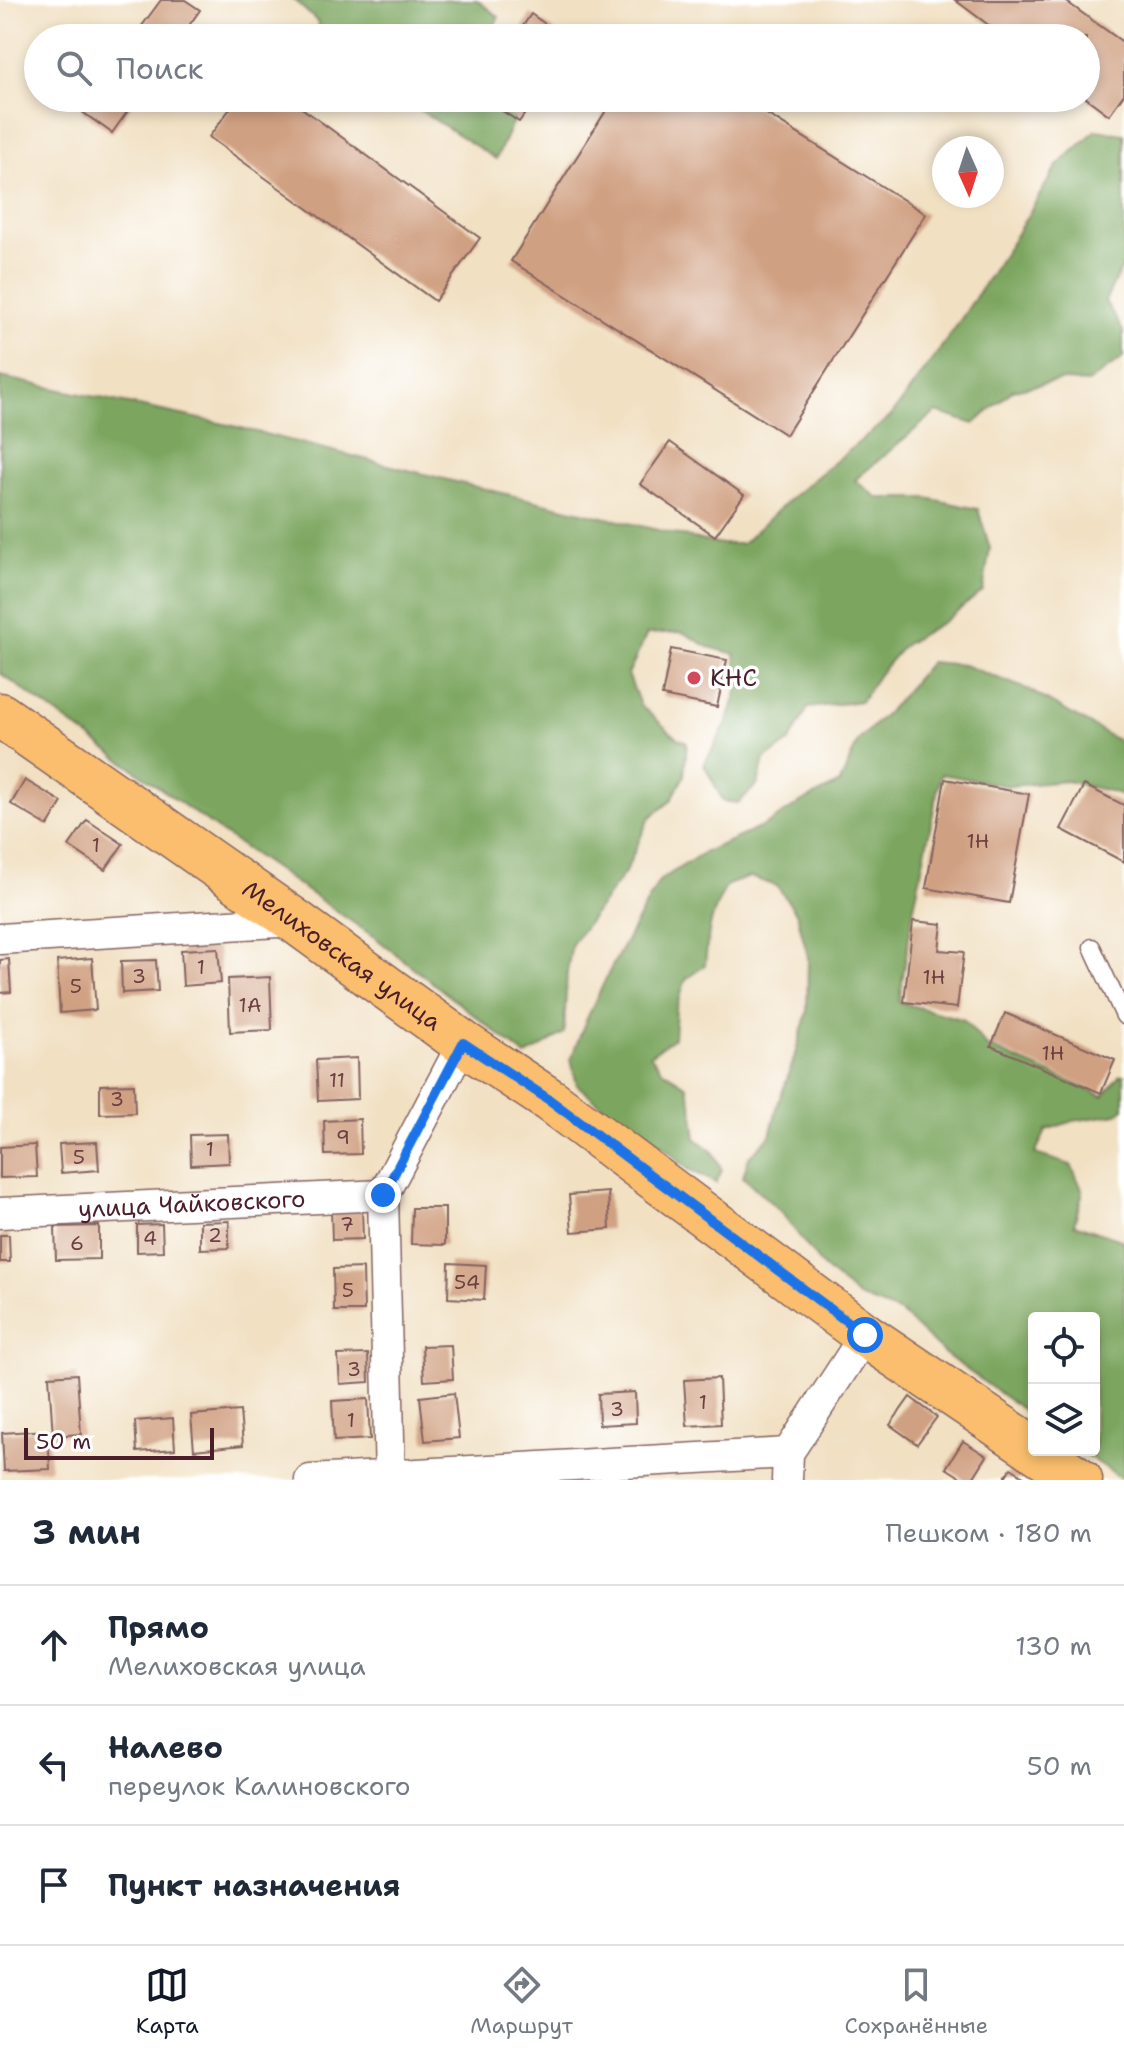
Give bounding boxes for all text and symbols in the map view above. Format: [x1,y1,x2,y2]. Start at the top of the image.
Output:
search box [24,24,1100,112]
icon: search [52,46,96,90]
text: Поиск [116,48,204,89]
north arrow [932,136,1004,208]
place label: КНС [710,662,757,694]
marker: КНС [685,669,703,687]
house number: 1Н [967,828,989,854]
house number: 1 [92,832,100,858]
street label: Мелиховская улица [236,873,448,1038]
house number: 1 [197,954,205,980]
house number: 3 [132,963,146,989]
house number: 1Н [923,964,945,990]
house number: 5 [70,973,82,999]
house number: 1А [239,992,261,1018]
house number: 1Н [1042,1040,1064,1066]
house number: 11 [329,1067,345,1093]
house number: 3 [110,1086,124,1112]
house number: 9 [336,1124,350,1150]
house number: 1 [206,1136,214,1162]
house number: 5 [73,1144,85,1170]
route end [365,1177,401,1213]
street label: улица Чайковского [77,1183,306,1225]
house number: 7 [340,1211,354,1237]
house number: 2 [208,1222,222,1248]
house number: 4 [143,1225,157,1251]
house number: 6 [70,1230,84,1256]
house number: 54 [454,1269,480,1295]
house number: 5 [342,1277,354,1303]
map controls [1028,1312,1100,1456]
button: locate [1028,1312,1100,1384]
route start [847,1317,883,1353]
house number: 3 [347,1356,361,1382]
button: layers [1028,1384,1100,1456]
house number: 1 [699,1389,707,1415]
house number: 3 [610,1396,624,1422]
house number: 1 [347,1407,355,1433]
scale bar [24,1424,214,1460]
text: 50 m [36,1427,91,1456]
text: 3 мин [32,1509,141,1555]
text: Пешком · 180 m [886,1515,1092,1550]
text: Прямо [108,1607,209,1648]
icon: ahead [32,1623,76,1667]
text: 130 m [1015,1628,1092,1663]
text: Мелиховская улица [108,1648,366,1683]
text: Налево [108,1727,223,1768]
icon: left [32,1743,76,1787]
text: 50 m [1027,1748,1092,1783]
text: переулок Калиновского [108,1768,410,1803]
icon: arrive [32,1863,76,1907]
text: Пункт назначения [108,1865,400,1906]
tab: Карта [136,1963,199,2040]
tab: Маршрут [470,1963,573,2040]
tab: Сохранённые [845,1963,988,2040]

